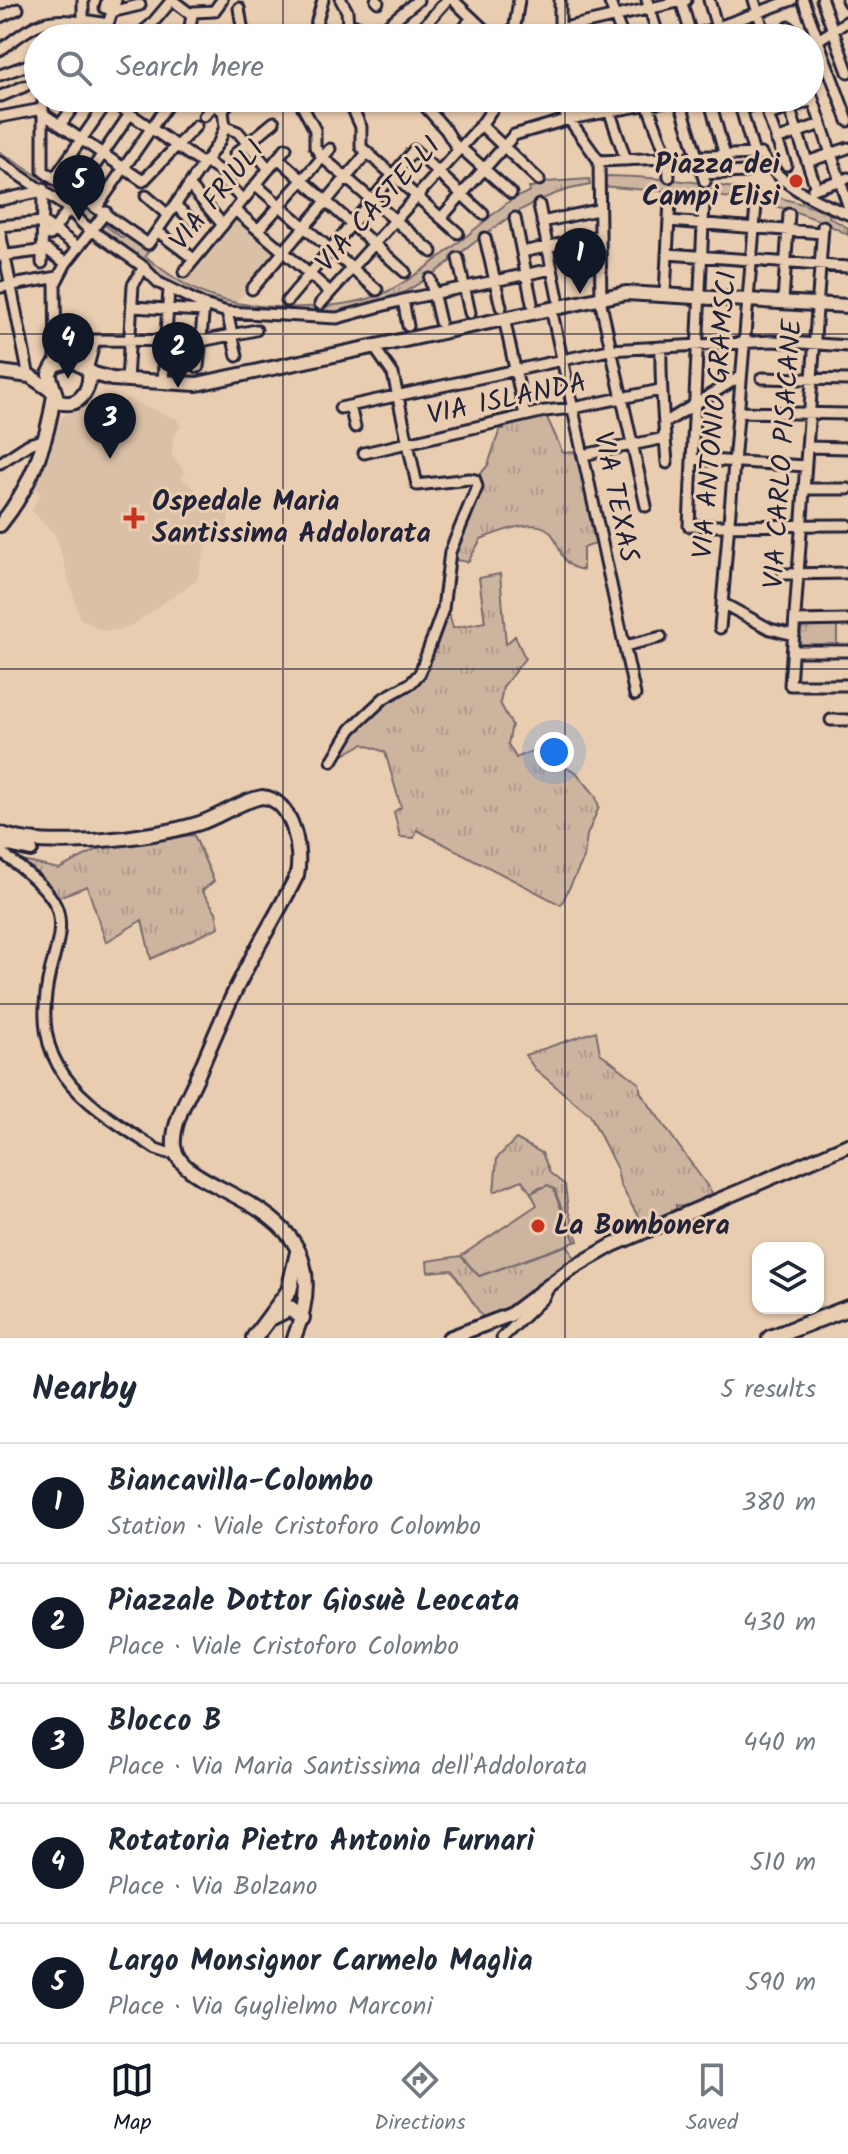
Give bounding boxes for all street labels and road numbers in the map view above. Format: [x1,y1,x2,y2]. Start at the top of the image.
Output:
street label: VIA CASTELLI [305,126,453,284]
street label: VIA FRIULI [159,130,277,262]
street label: VIA ANTONIO GRAMSCI [681,269,751,561]
street label: VIA CARLO PISACANE [752,317,816,591]
street label: VIA ISLANDA [423,361,591,439]
street label: VIA TEXAS [579,427,651,567]

